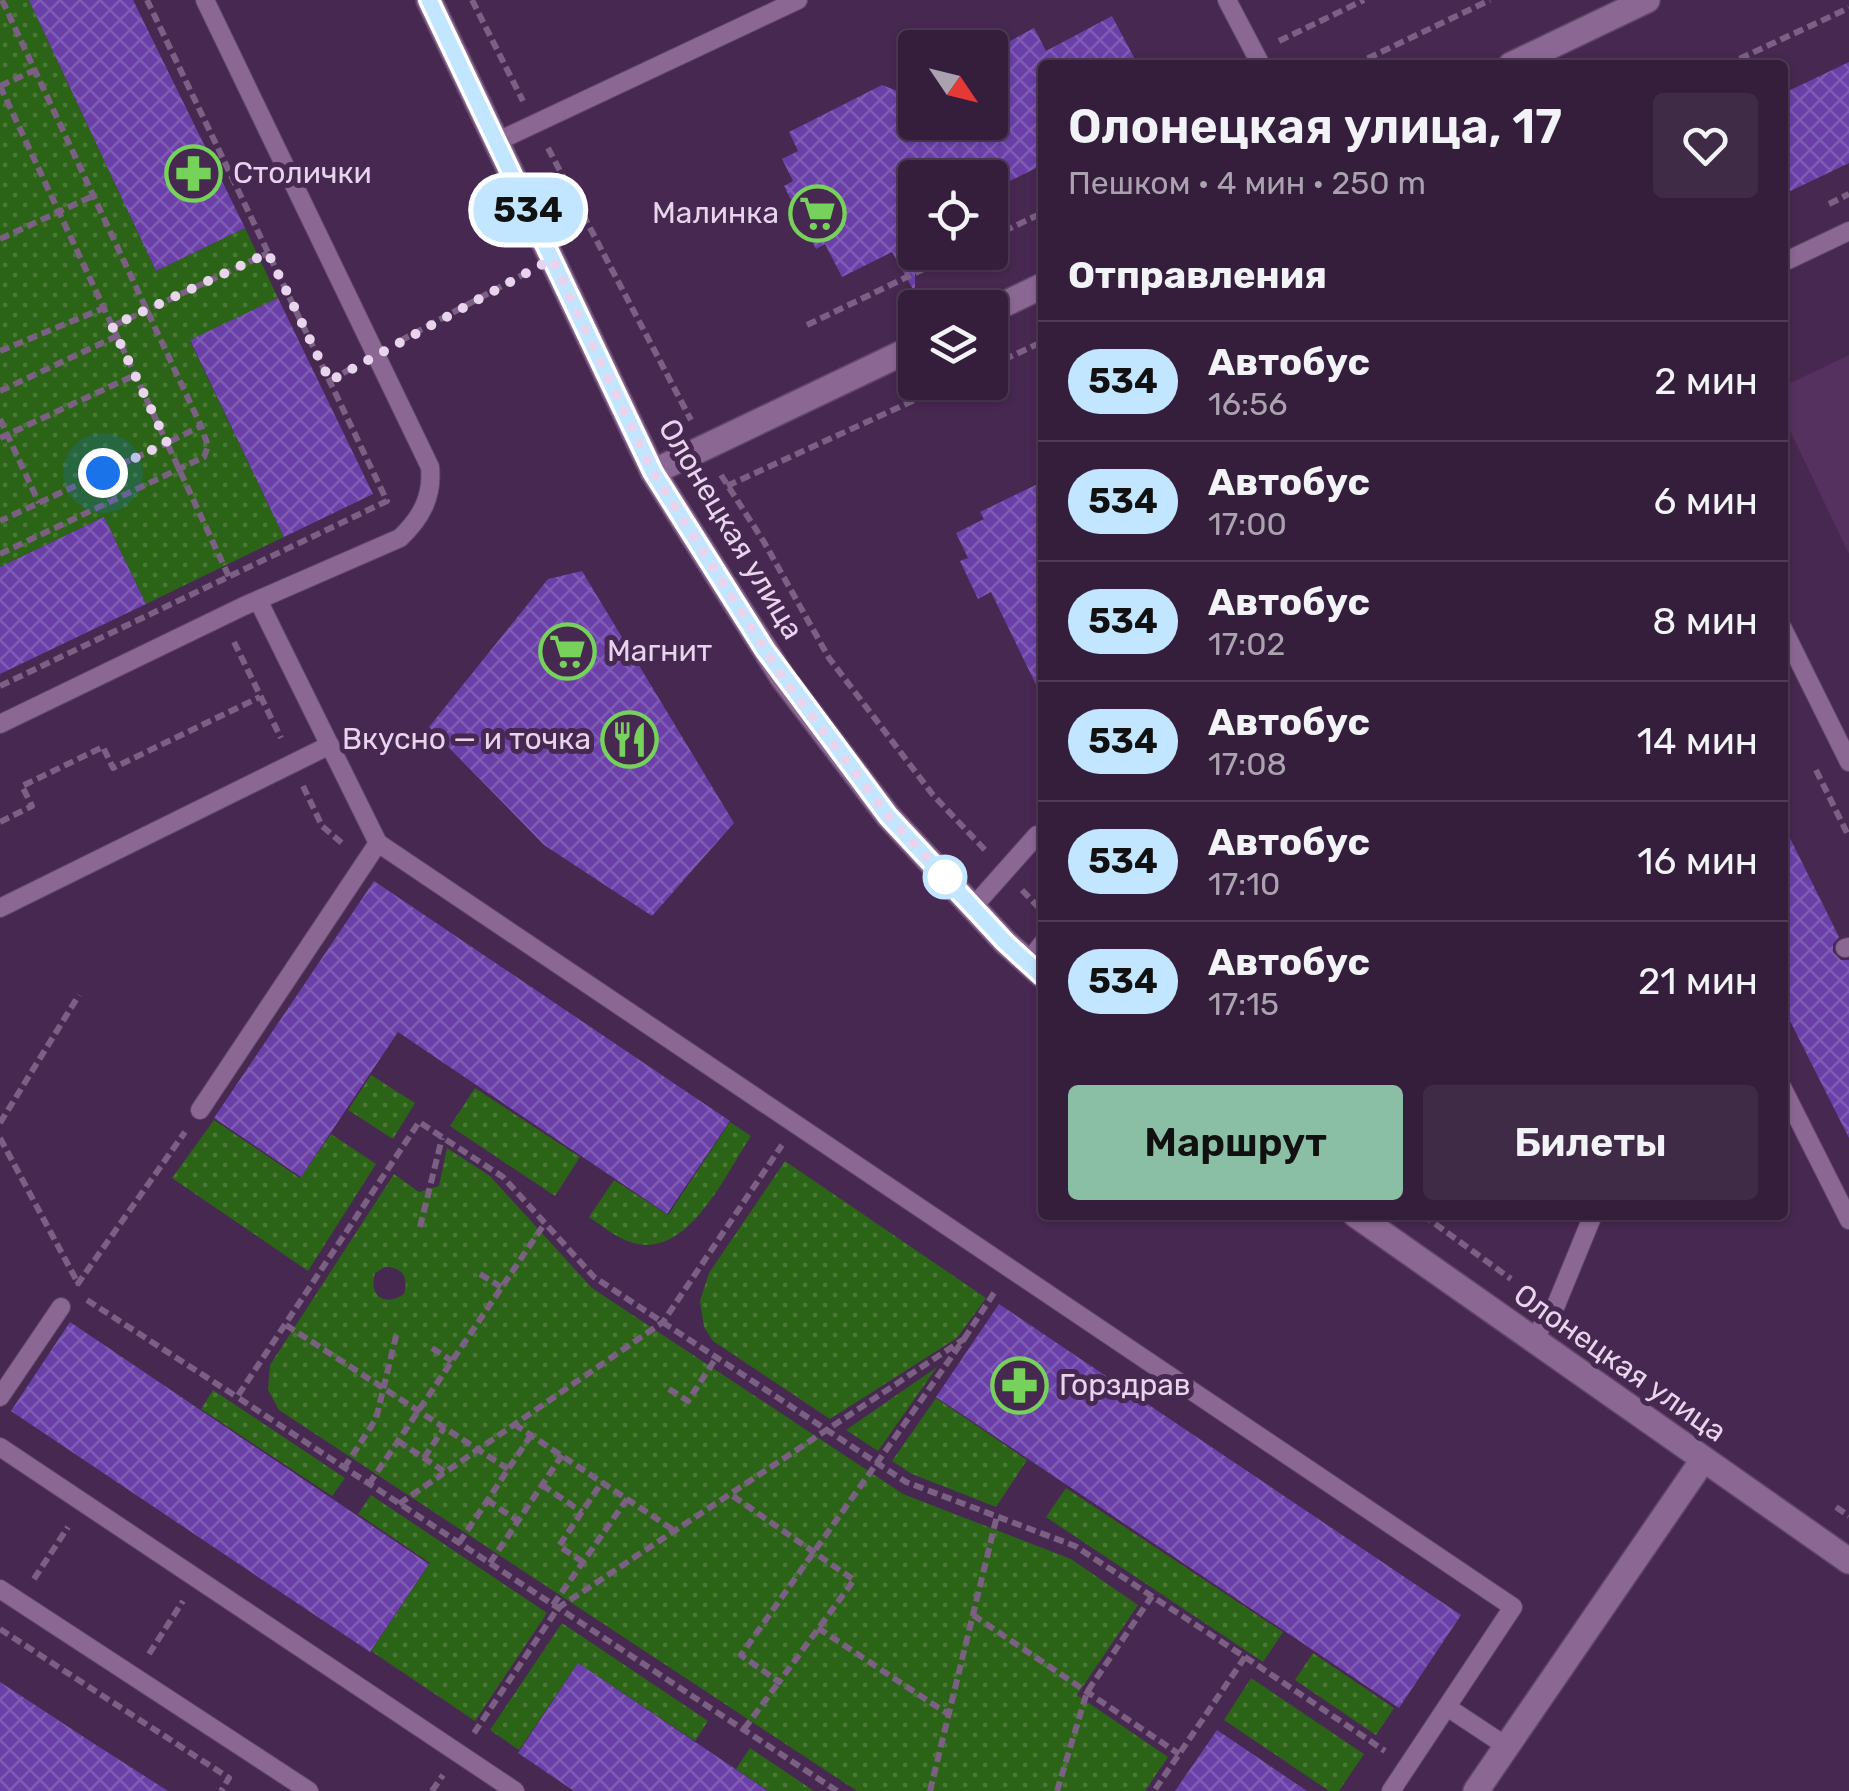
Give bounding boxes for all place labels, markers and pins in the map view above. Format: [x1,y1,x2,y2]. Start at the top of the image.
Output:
pharmacy icon: Столички [164,143,224,203]
place label: Столички [233,155,372,191]
supermarket icon: Малинка [788,183,848,243]
place label: Малинка [652,195,779,231]
supermarket icon: Магнит [538,621,598,681]
place label: Магнит [607,633,712,669]
restaurant icon: Вкусно — и точка [600,709,660,769]
place label: Вкусно — и точка [342,721,591,757]
unlabelled marker [924,856,966,898]
pharmacy icon: Горздрав [990,1355,1050,1415]
place label: Горздрав [1059,1367,1191,1403]

